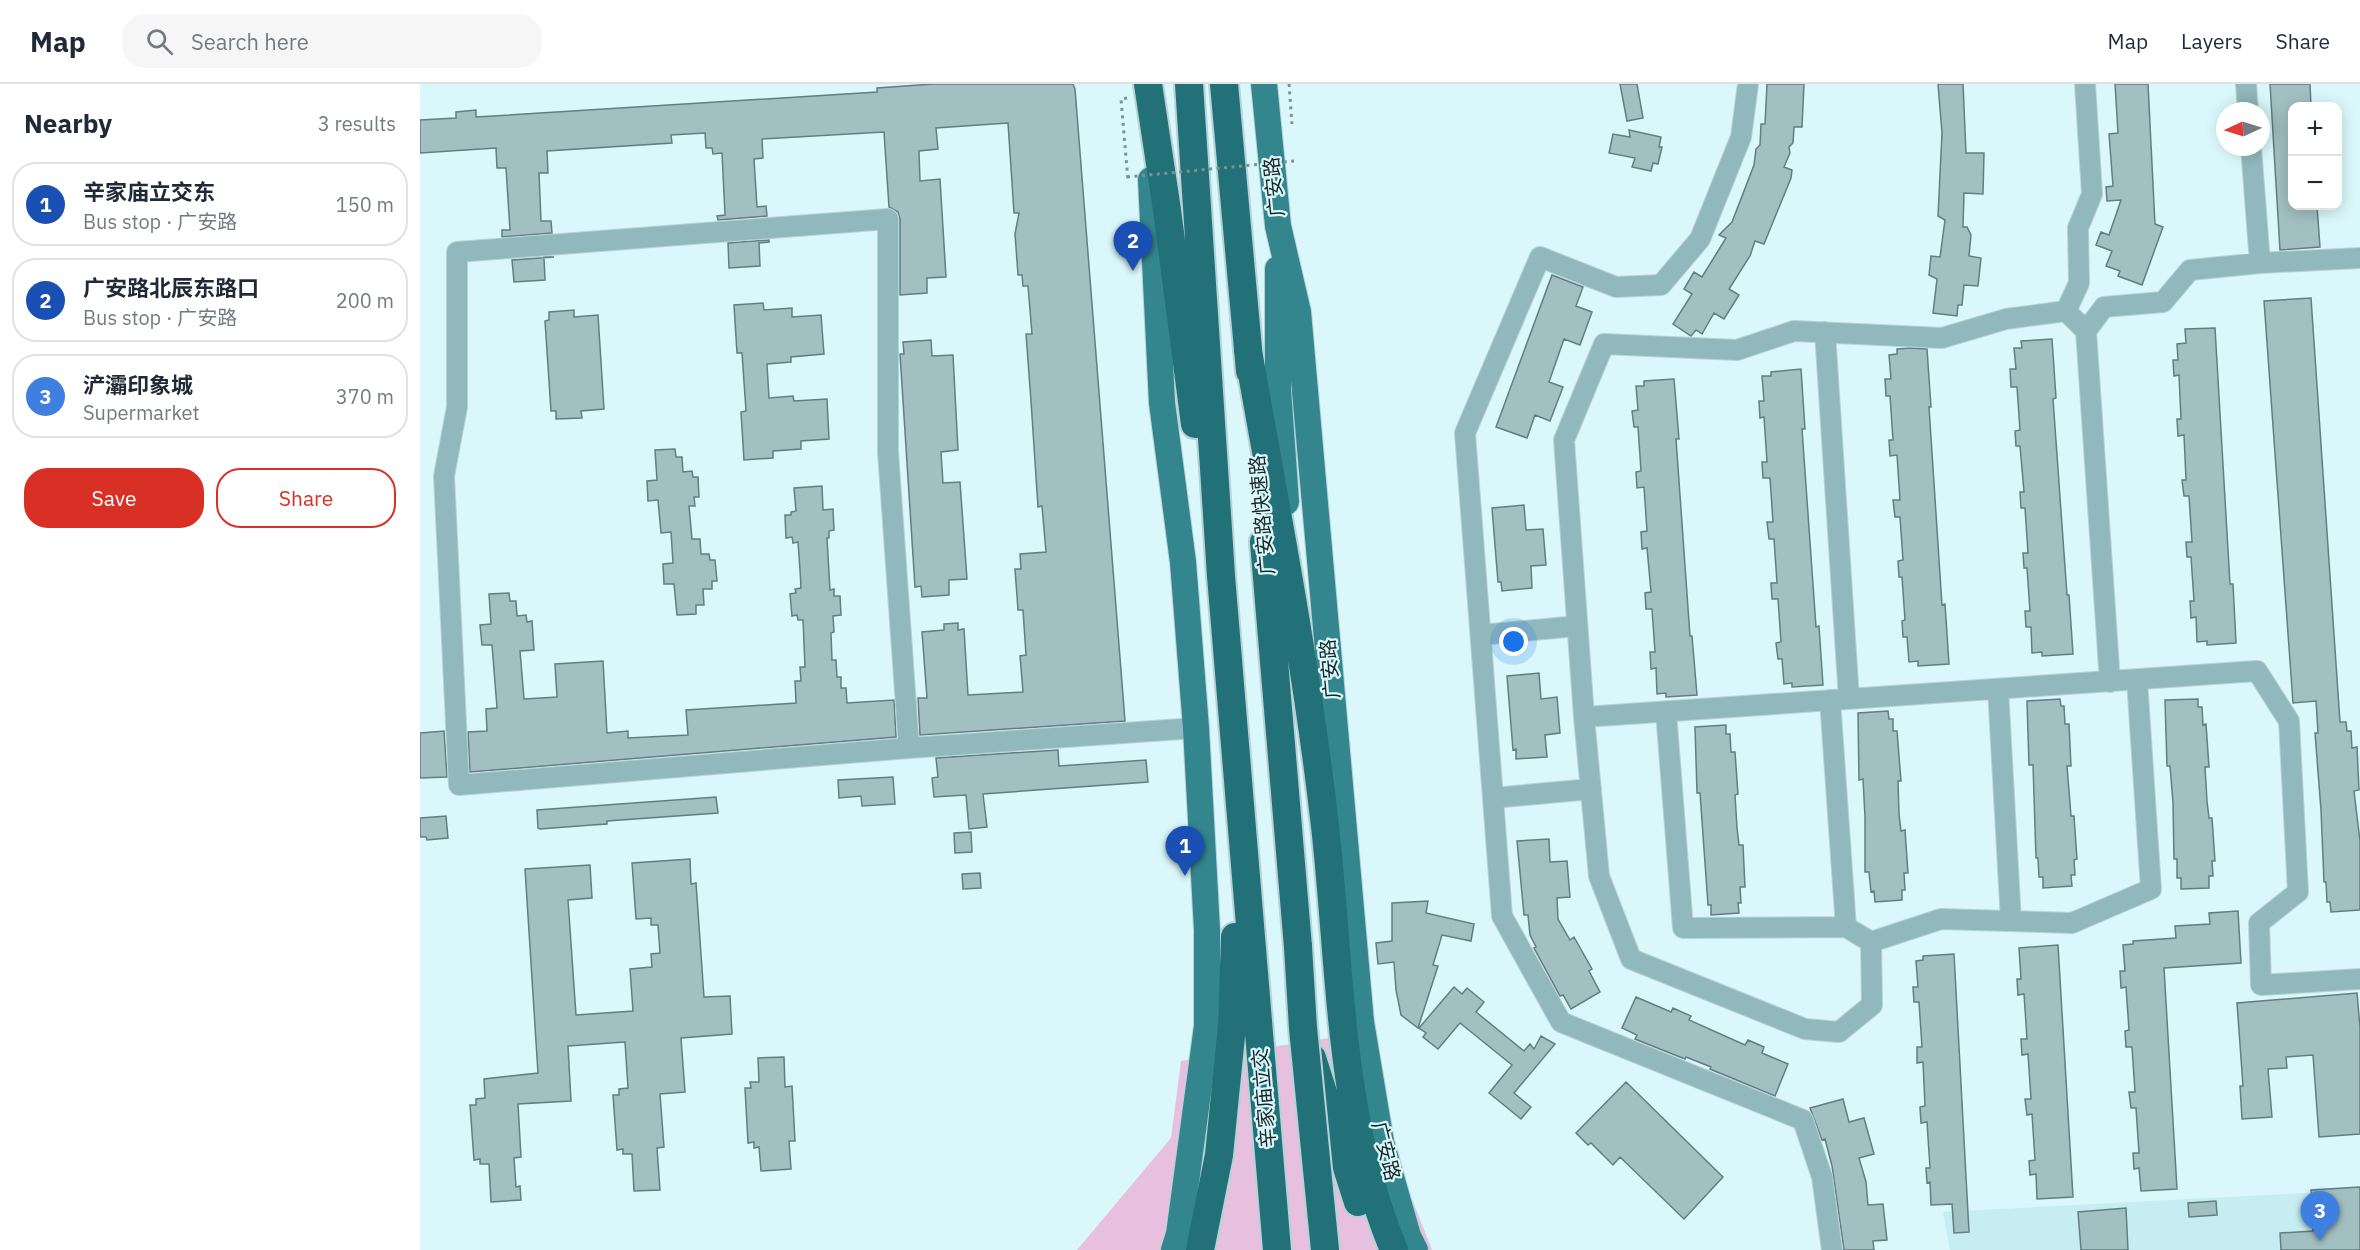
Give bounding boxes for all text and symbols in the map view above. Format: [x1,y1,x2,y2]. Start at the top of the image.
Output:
search box [122,14,542,68]
text: Map [30,23,86,60]
icon: search [143,25,176,58]
text: Search here [191,27,309,56]
text: Map [2108,27,2148,55]
text: Layers [2181,27,2243,55]
text: Share [2276,27,2330,55]
north arrow [2216,102,2270,156]
map controls [2288,102,2342,210]
button: + [2288,102,2342,156]
text: Nearby [24,106,112,140]
text: 3 results [318,110,396,137]
street label: 广安路 [1257,156,1290,218]
button: − [2288,156,2342,210]
text: 辛家庙立交东 [83,177,215,206]
text: 1 [40,191,52,218]
text: 150 m [336,191,394,218]
text: Bus stop · 广安路 [83,208,237,235]
pin: 2 [1114,222,1152,271]
text: 广安路北辰东路口 [83,273,259,302]
text: 2 [40,287,52,314]
text: 200 m [336,287,394,314]
text: Bus stop · 广安路 [83,304,237,331]
text: 浐灞印象城 [83,370,193,399]
text: 3 [40,383,52,410]
text: 370 m [336,383,394,410]
text: Supermarket [83,399,200,426]
street label: 广安路快速路 [1243,454,1280,576]
button: Save [24,468,204,528]
button: Share [216,468,396,528]
your location [1499,627,1528,656]
street label: 广安路 [1313,638,1346,700]
pin: 1 [1166,826,1204,876]
street label: 辛家庙立交 [1246,1047,1281,1149]
street label: 广安路 [1366,1119,1407,1183]
pin: 3 [2300,1192,2340,1241]

